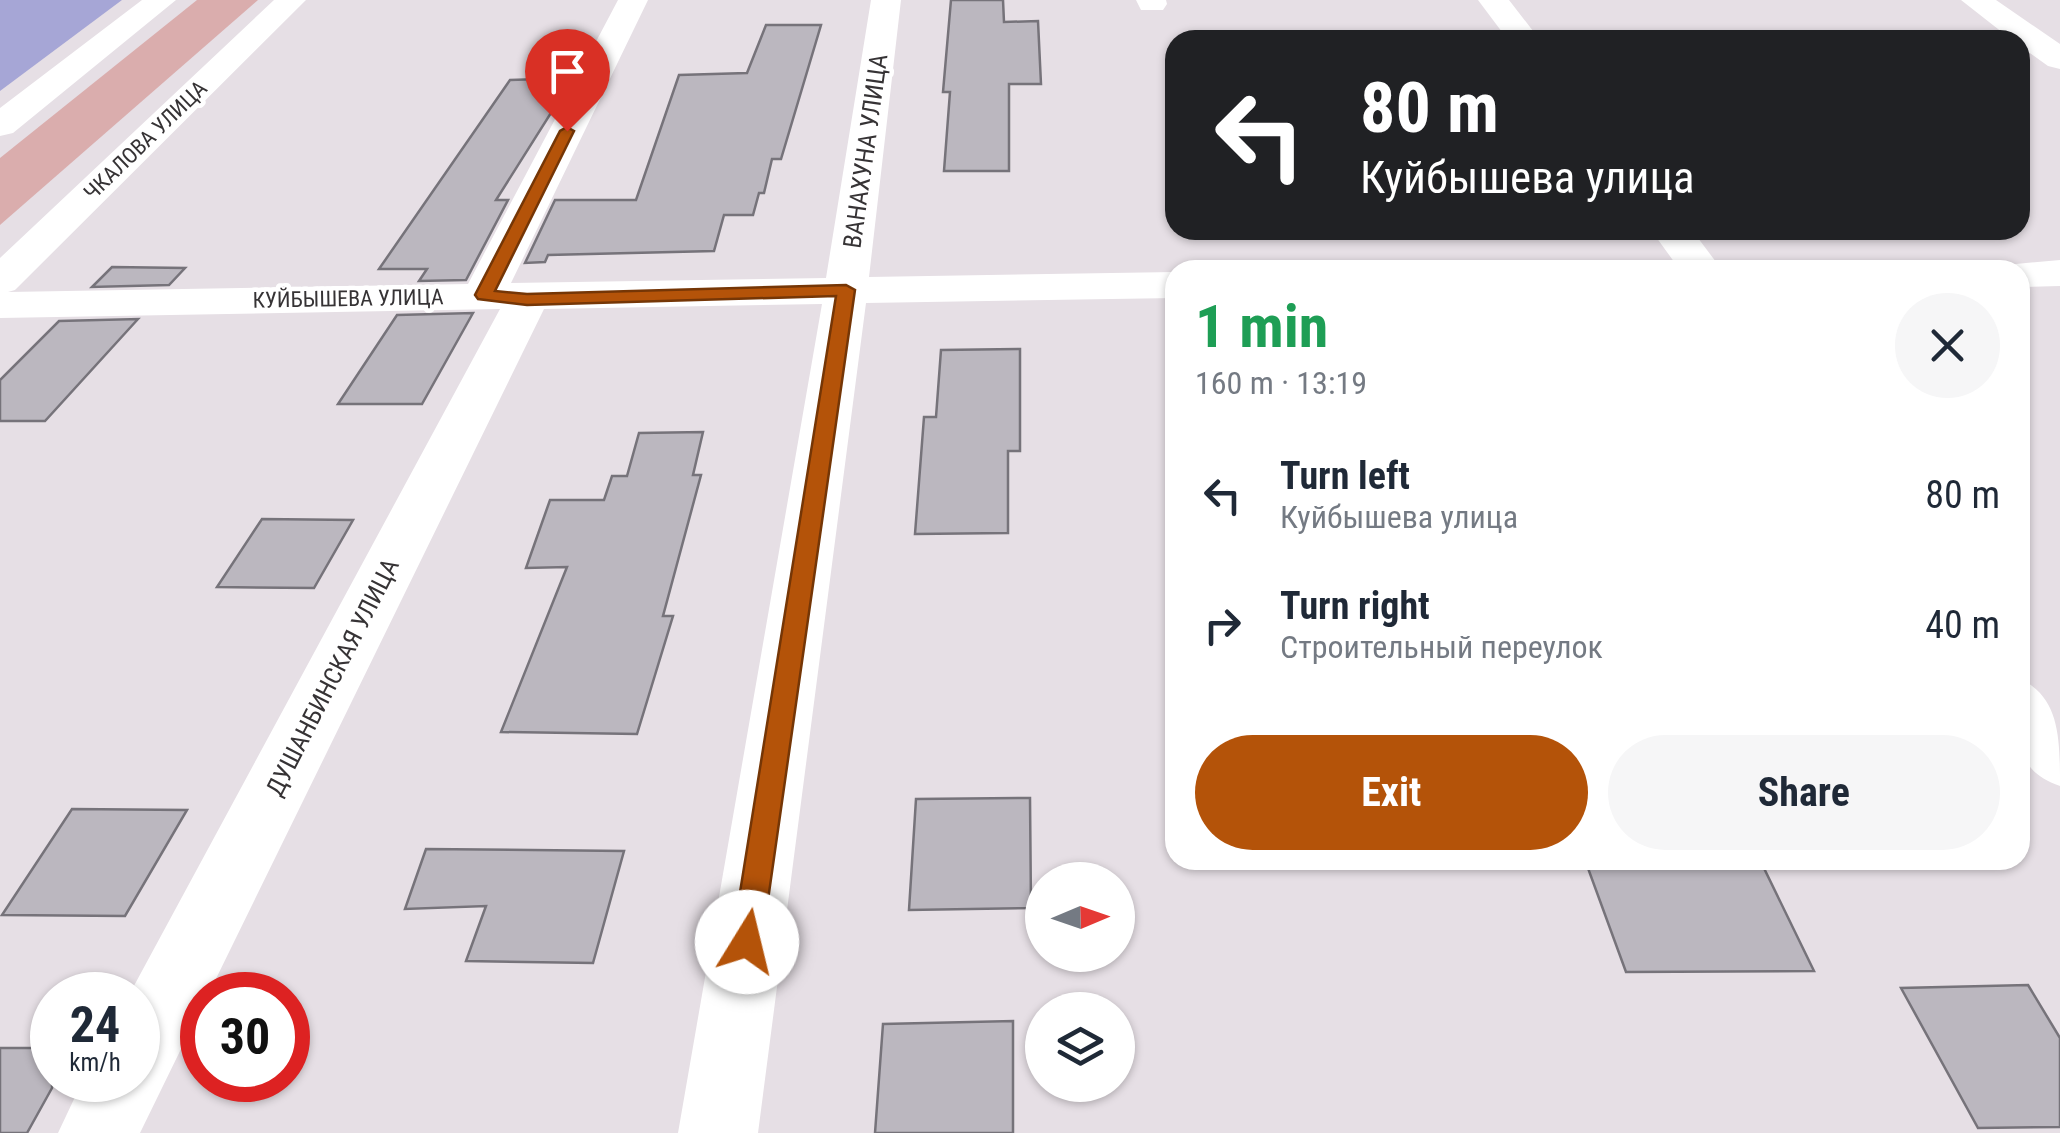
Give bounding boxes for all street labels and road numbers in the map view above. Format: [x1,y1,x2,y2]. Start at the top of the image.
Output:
street label: ВАНАХУНА УЛИЦА [837,52,894,250]
street label: ЧКАЛОВА УЛИЦА [79,75,212,205]
street label: КУЙБЫШЕВА УЛИЦА [252,284,444,313]
street label: ДУШАНБИНСКАЯ УЛИЦА [260,554,405,801]

